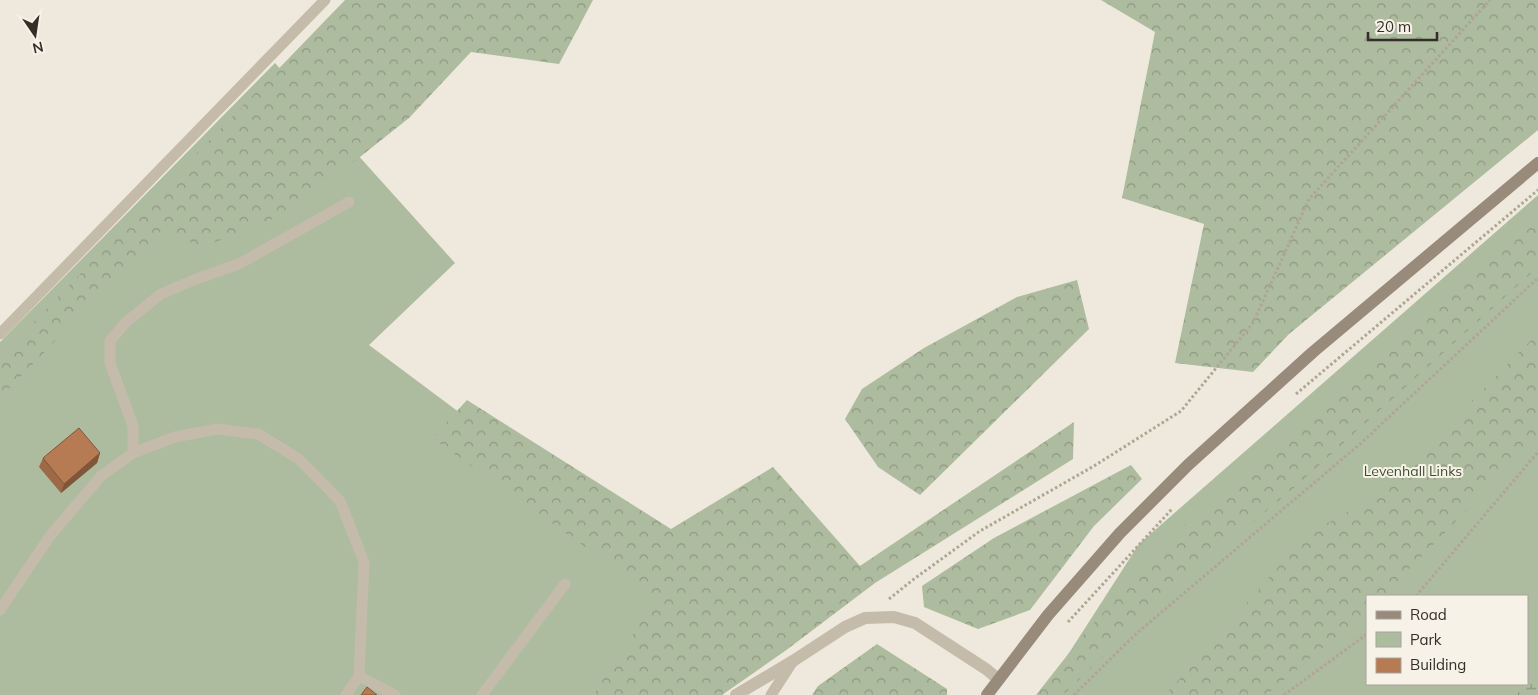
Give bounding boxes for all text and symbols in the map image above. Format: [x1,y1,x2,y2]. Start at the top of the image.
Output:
north arrow [10,10,60,60]
scale bar [1368,10,1437,42]
text: 20 m [1376,17,1411,36]
text: N [31,38,45,58]
park label: Levenhall Links [1364,462,1462,480]
legend [1366,595,1528,685]
text: Road [1410,605,1447,624]
text: Park [1410,630,1442,649]
text: Building [1410,655,1466,674]

